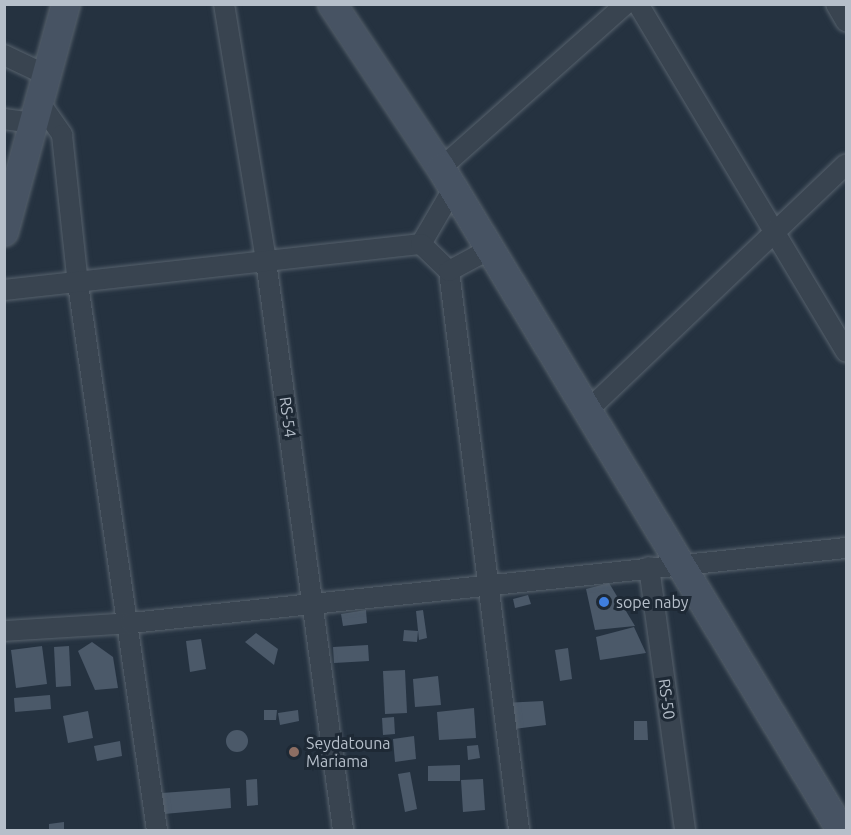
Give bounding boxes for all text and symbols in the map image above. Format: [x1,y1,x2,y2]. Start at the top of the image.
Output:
street label: RS-54 [276,395,300,439]
place label: sope naby [616,592,689,612]
marker: sope naby [597,595,611,609]
street label: RS-50 [655,677,679,721]
place label: Seydatouna Mariama [306,733,391,771]
marker: Seydatouna Mariama [287,745,301,759]

